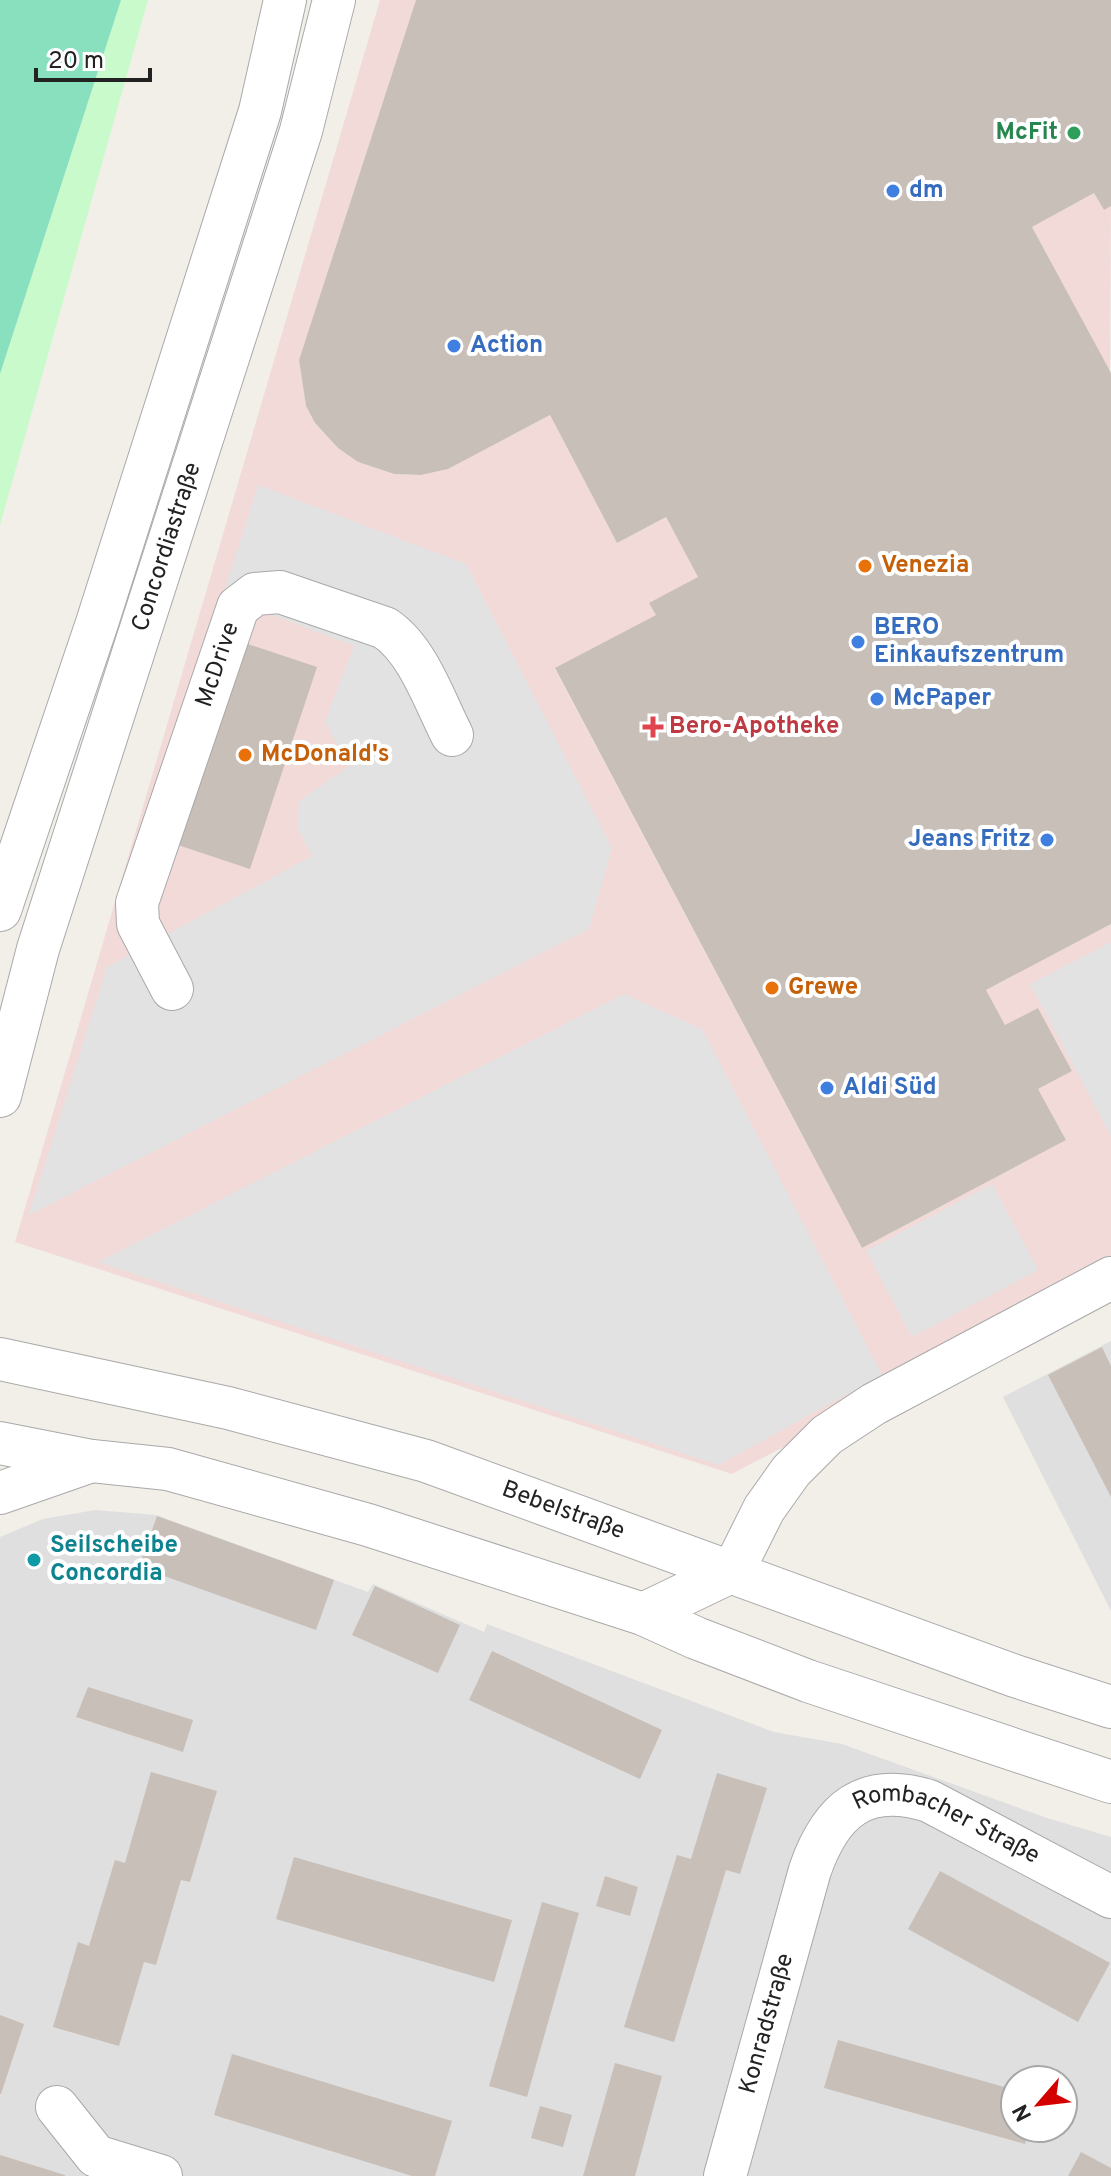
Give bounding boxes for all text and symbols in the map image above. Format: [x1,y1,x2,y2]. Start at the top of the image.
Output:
scale bar [36,32,150,82]
text: 20 m [48,47,104,77]
place label: McFit [996,118,1058,148]
marker: McFit [1065,124,1083,142]
place label: dm [909,176,944,206]
marker: dm [884,182,902,200]
place label: Action [470,331,543,361]
marker: Action [445,337,463,355]
street label: Concordiastraße [126,459,208,636]
place label: Venezia [881,551,969,581]
marker: Venezia [856,557,874,575]
place label: BERO Einkaufszentrum [874,613,1064,671]
street label: McDrive [190,618,247,711]
marker: BERO Einkaufszentrum [849,633,867,651]
place label: McPaper [893,684,991,714]
marker: McPaper [868,690,886,708]
place label: Bero-Apotheke [669,712,839,742]
marker: Bero-Apotheke [644,718,662,736]
place label: McDonald's [261,740,390,770]
marker: McDonald's [236,746,254,764]
place label: Jeans Fritz [908,825,1031,855]
marker: Jeans Fritz [1038,831,1056,849]
place label: Grewe [788,973,858,1003]
marker: Grewe [763,979,781,997]
place label: Aldi Süd [843,1073,937,1103]
marker: Aldi Süd [818,1079,836,1097]
street label: Bebelstraße [497,1475,629,1547]
place label: Seilscheibe Concordia [50,1531,178,1589]
marker: Seilscheibe Concordia [25,1551,43,1569]
street label: Rombacher Straße [848,1780,1045,1872]
street label: Konradstraße [733,1950,801,2097]
north arrow [999,2064,1079,2144]
text: N [1008,2099,1039,2126]

